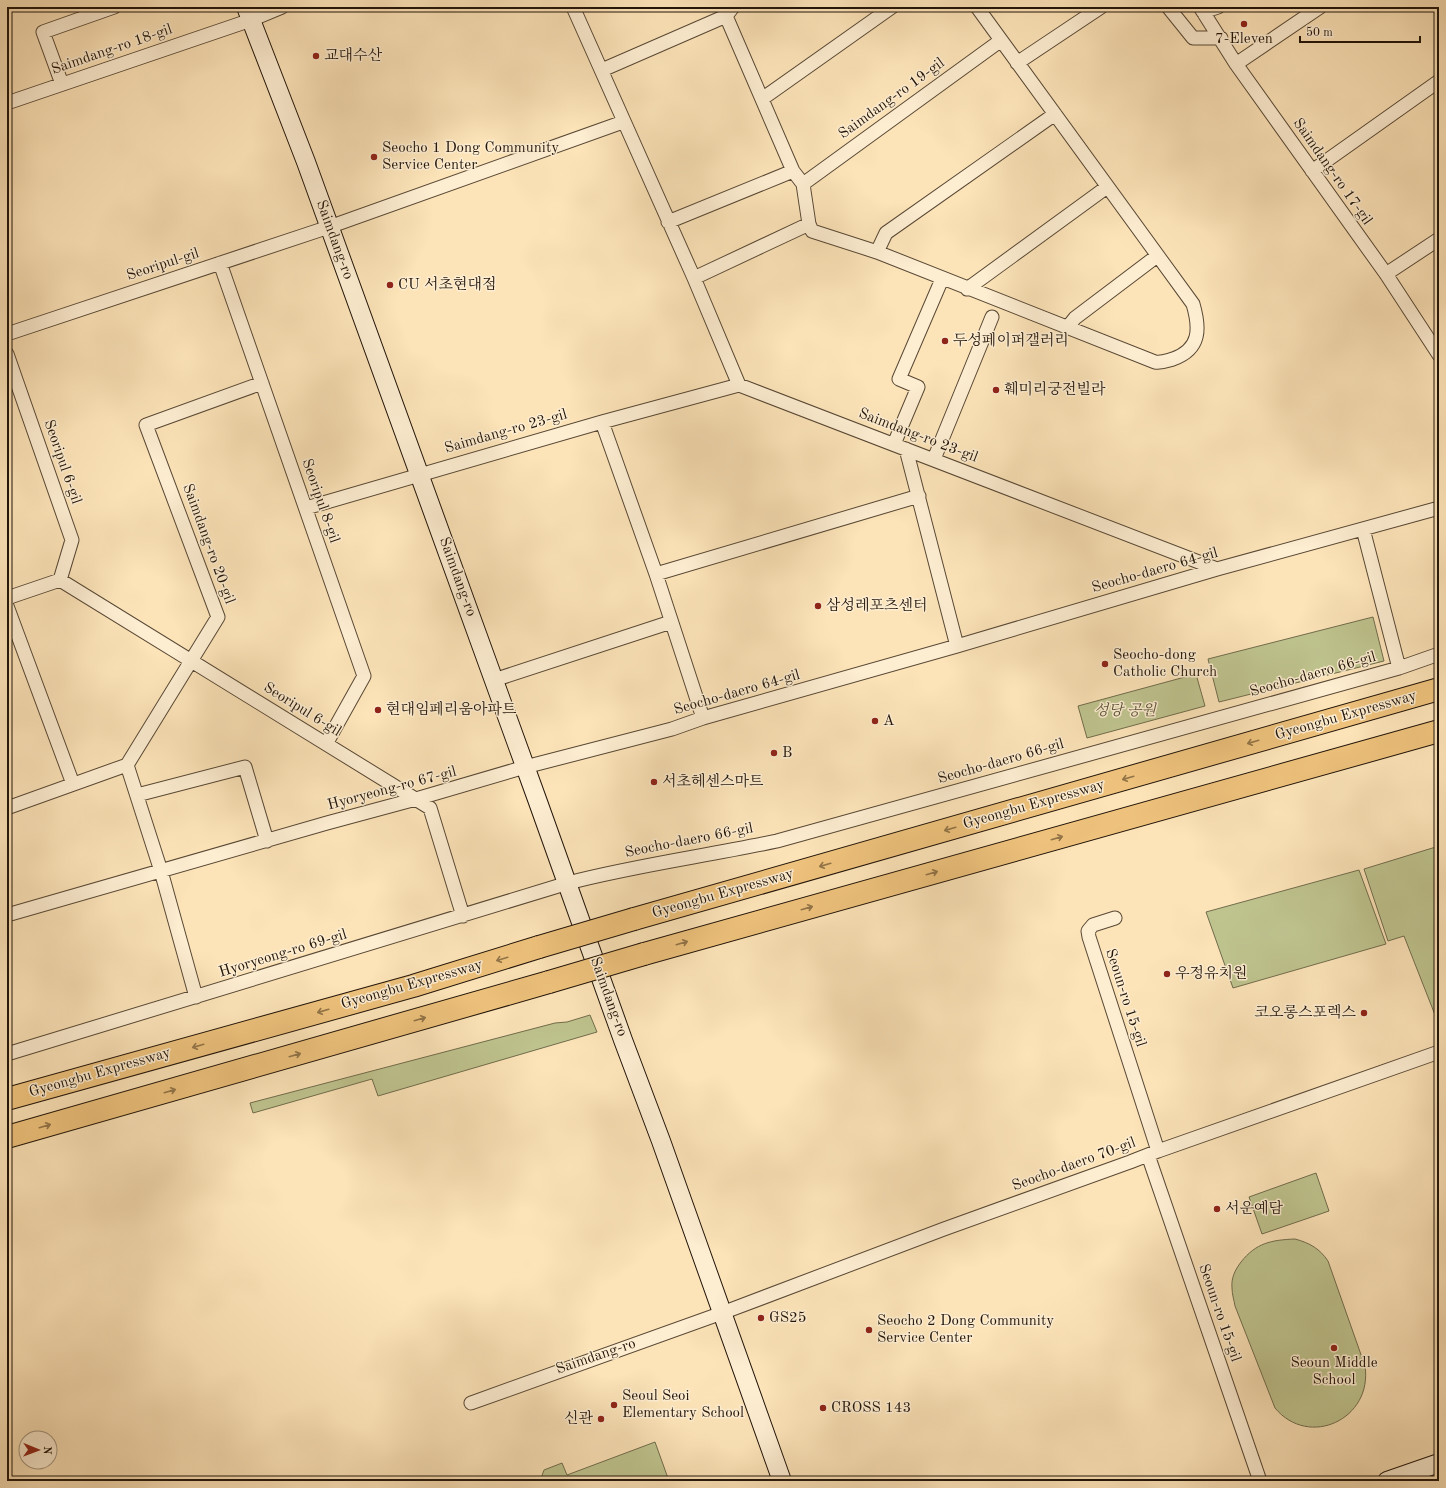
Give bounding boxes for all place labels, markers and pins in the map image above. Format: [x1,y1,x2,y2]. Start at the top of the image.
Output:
marker: 7-Eleven [1239,19,1249,29]
place label: 7-Eleven [1215,32,1273,47]
place label: 교대수산 [324,47,382,64]
marker: 교대수산 [311,51,321,61]
place label: Seocho 1 Dong Community Service Center [382,141,559,173]
marker: Seocho 1 Dong Community Service Center [369,152,379,162]
place label: CU 서초현대점 [398,276,496,293]
marker: CU 서초현대점 [385,280,395,290]
place label: 두성페이퍼갤러리 [953,332,1069,349]
marker: 두성페이퍼갤러리 [940,336,950,346]
place label: 훼미리궁전빌라 [1004,381,1106,398]
marker: 훼미리궁전빌라 [991,385,1001,395]
place label: 삼성레포츠센터 [826,597,927,614]
marker: 삼성레포츠센터 [813,601,823,611]
place label: Seocho-dong Catholic Church [1113,648,1217,680]
marker: Seocho-dong Catholic Church [1100,659,1110,669]
place label: 현대임페리움아파트 [386,701,517,718]
marker: 현대임페리움아파트 [373,705,383,715]
place label: A [883,714,895,729]
marker: A [870,716,880,726]
place label: B [782,746,792,761]
marker: B [769,748,779,758]
place label: 서초헤센스마트 [662,773,764,790]
marker: 서초헤센스마트 [649,777,659,787]
place label: 우정유치원 [1175,965,1247,982]
marker: 우정유치원 [1162,969,1172,979]
place label: 코오롱스포렉스 [1255,1004,1357,1021]
marker: 코오롱스포렉스 [1359,1008,1369,1018]
place label: 서운예담 [1225,1200,1283,1217]
marker: 서운예담 [1212,1204,1222,1214]
place label: GS25 [769,1311,807,1326]
marker: GS25 [756,1313,766,1323]
place label: Seocho 2 Dong Community Service Center [877,1314,1054,1346]
marker: Seocho 2 Dong Community Service Center [864,1325,874,1335]
marker: Seoun Middle School [1329,1343,1339,1353]
place label: Seoun Middle School [1290,1356,1378,1388]
place label: Seoul Seoi Elementary School [622,1389,744,1421]
marker: Seoul Seoi Elementary School [609,1400,619,1410]
place label: CROSS 143 [831,1401,911,1416]
marker: CROSS 143 [818,1403,828,1413]
place label: 신관 [564,1410,594,1427]
marker: 신관 [596,1414,606,1424]

